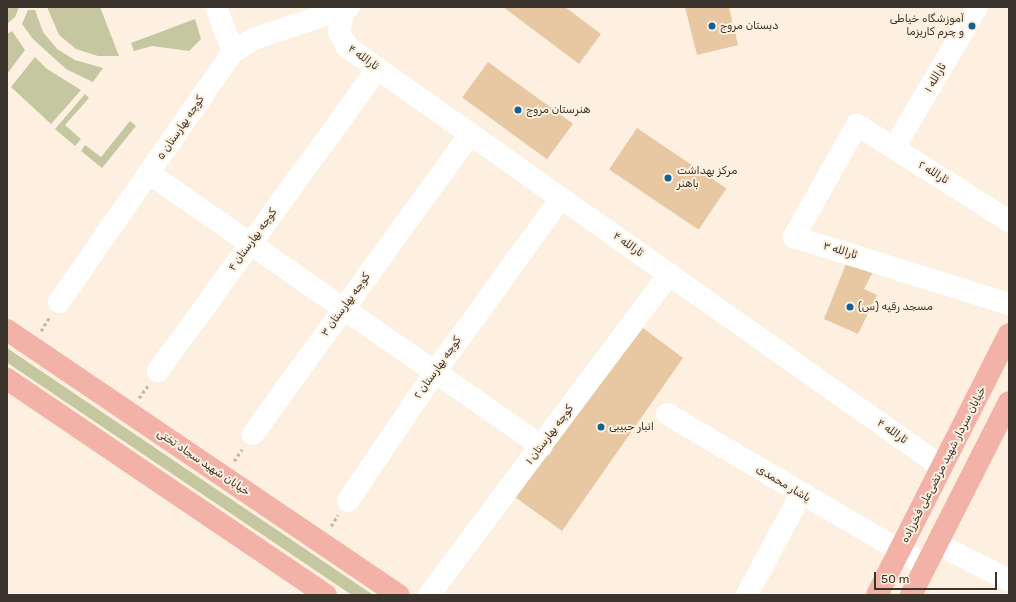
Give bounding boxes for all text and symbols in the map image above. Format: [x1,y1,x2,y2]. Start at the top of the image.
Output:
place label: آموزشگاه خیاطی و چرم کاریزما [890,13,964,39]
place label: دبستان مروج [720,19,778,33]
marker: دبستان مروج [707,21,717,31]
marker: آموزشگاه خیاطی و چرم کاریزما [967,21,977,31]
street label: ثارالله ۴ [345,43,381,73]
street label: ثارالله ۱ [922,61,950,95]
street label: کوچه بهارستان ۵ [155,93,207,163]
place label: هنرستان مروج [526,103,590,117]
marker: هنرستان مروج [513,105,523,115]
street label: ثارالله ۲ [915,159,951,187]
place label: مرکز بهداشت باهنر [677,165,737,191]
marker: مرکز بهداشت باهنر [662,172,674,184]
street label: کوچه بهارستان ۴ [226,206,280,274]
street label: ثارالله ۴ [610,230,646,260]
street label: ثارالله ۳ [821,240,859,262]
street label: کوچه بهارستان ۳ [319,271,373,339]
place label: مسجد رقیه (س) [858,300,933,314]
marker: مسجد رقیه (س) [845,302,855,312]
street label: کوچه بهارستان ۲ [412,334,464,402]
street label: خیابان سردار شهید مرتضی‌علی فخرزاده [899,385,989,545]
street label: کوچه بهارستان ۱ [523,403,577,467]
street label: ثارالله ۴ [874,417,910,447]
place label: انبار حبیبی [609,420,654,434]
marker: انبار حبیبی [596,422,606,432]
street label: خیابان شهید سجاد تختی [154,427,252,499]
street label: یاشار محمدی [753,463,813,505]
scale bar [876,564,999,590]
text: 50 m [881,572,909,586]

